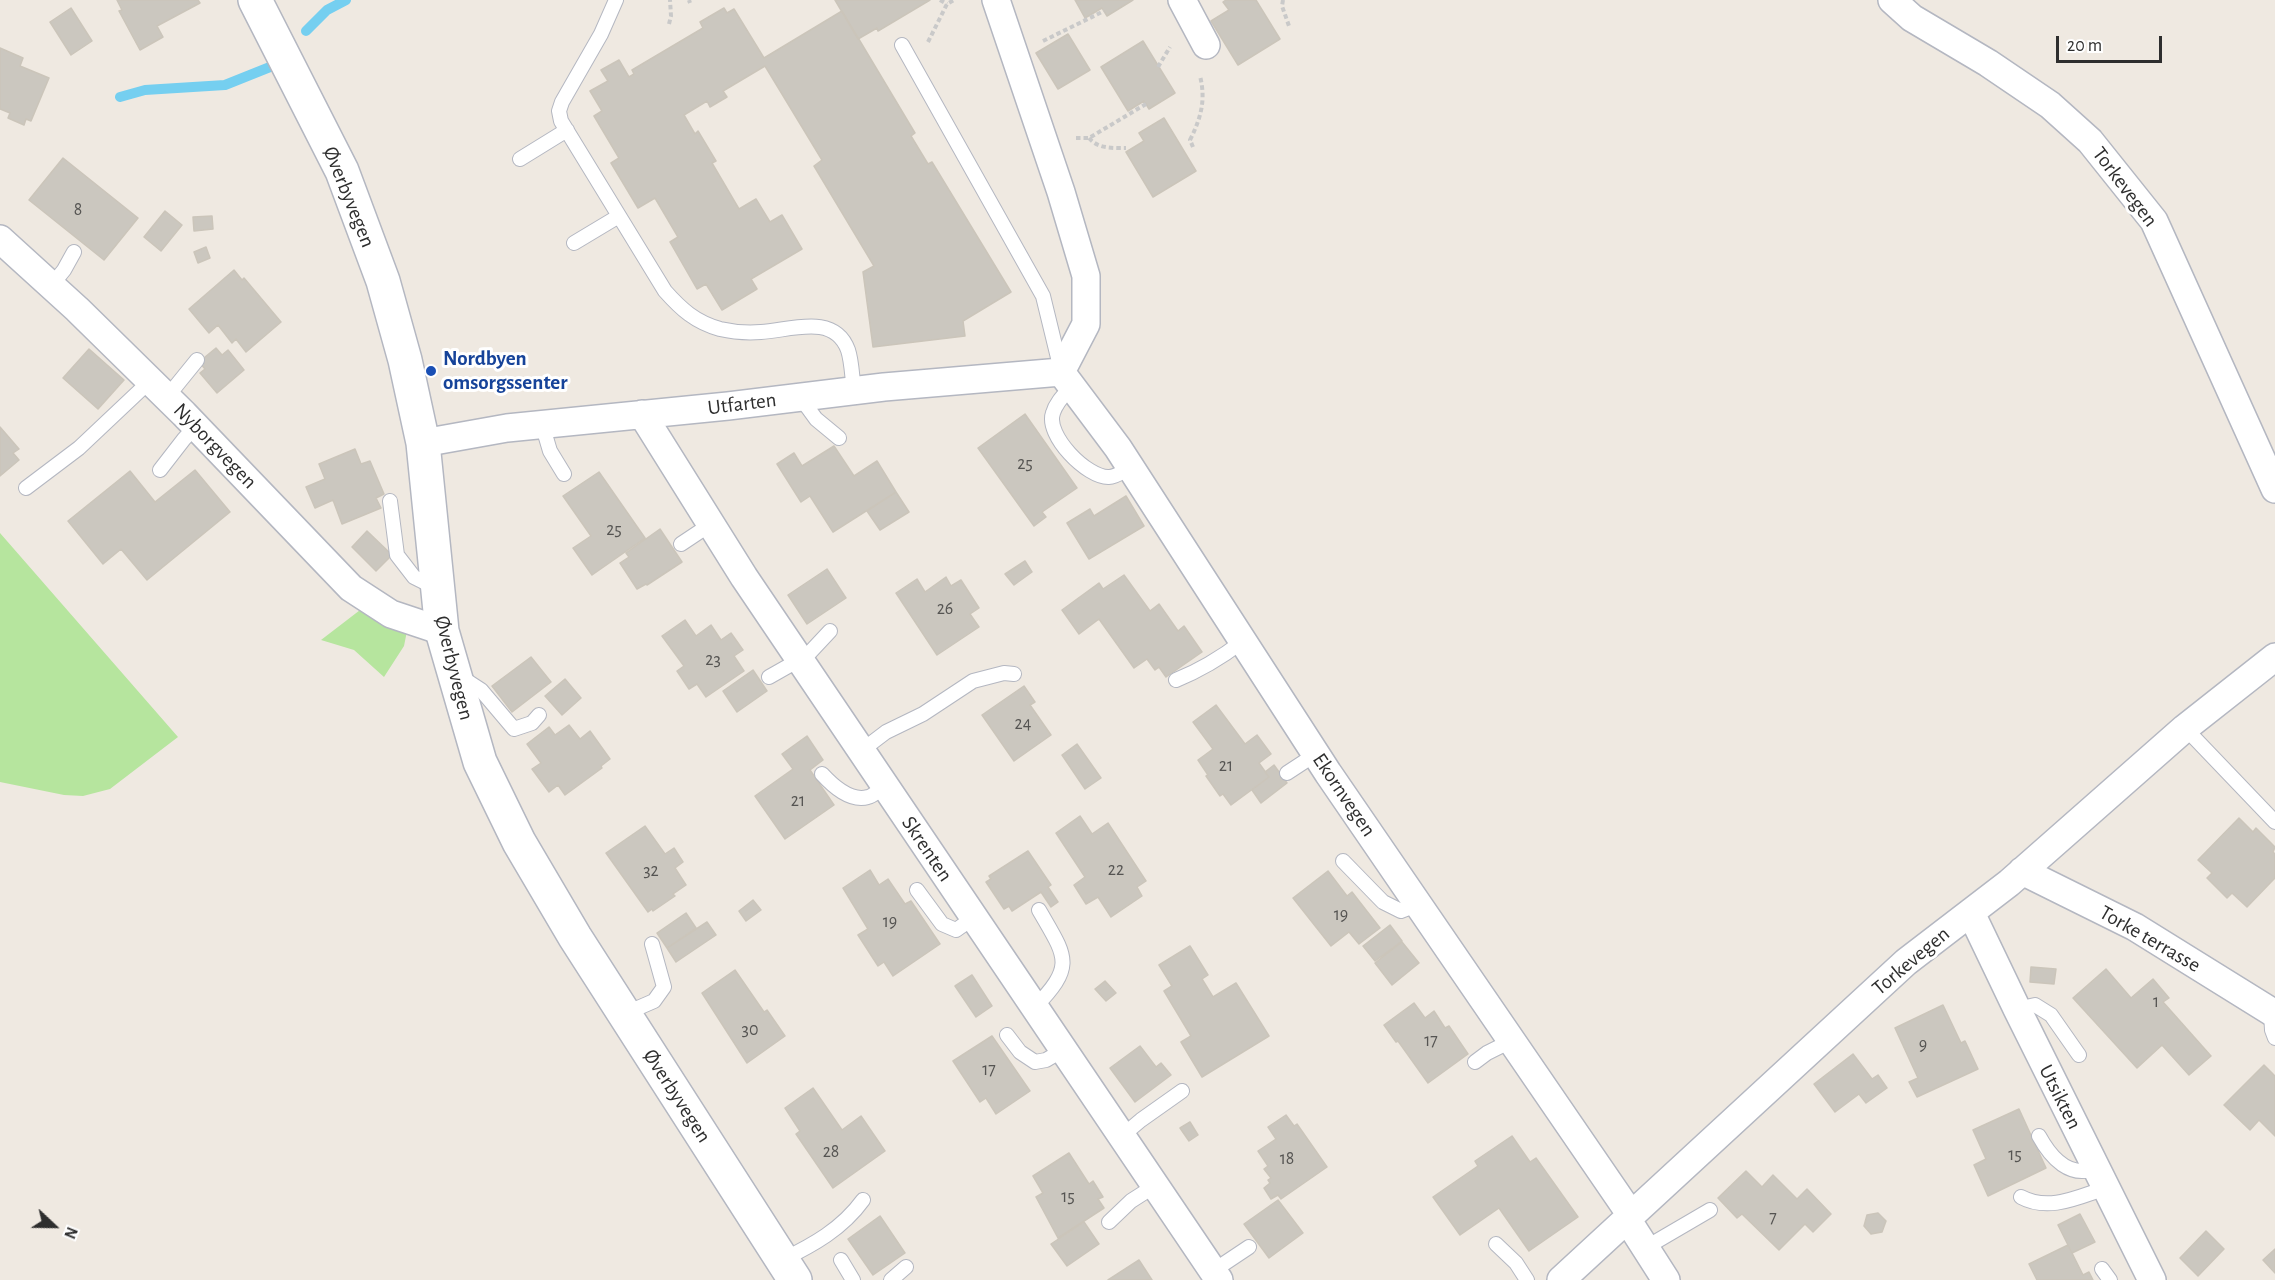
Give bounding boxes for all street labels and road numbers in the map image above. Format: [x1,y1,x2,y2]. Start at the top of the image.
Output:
street label: Torkevegen [2087,142,2163,232]
street label: Øverbyvegen [317,143,381,251]
street label: Utfarten [706,387,778,421]
street label: Nyborgvegen [168,398,262,494]
street label: Øverbyvegen [429,613,479,723]
street label: Ekornvegen [1307,748,1381,842]
street label: Skrenten [896,811,958,887]
street label: Torke terrasse [2095,900,2205,978]
street label: Torkevegen [1867,921,1955,1001]
street label: Øverbyvegen [637,1044,717,1148]
street label: Utsikten [2033,1060,2087,1134]

